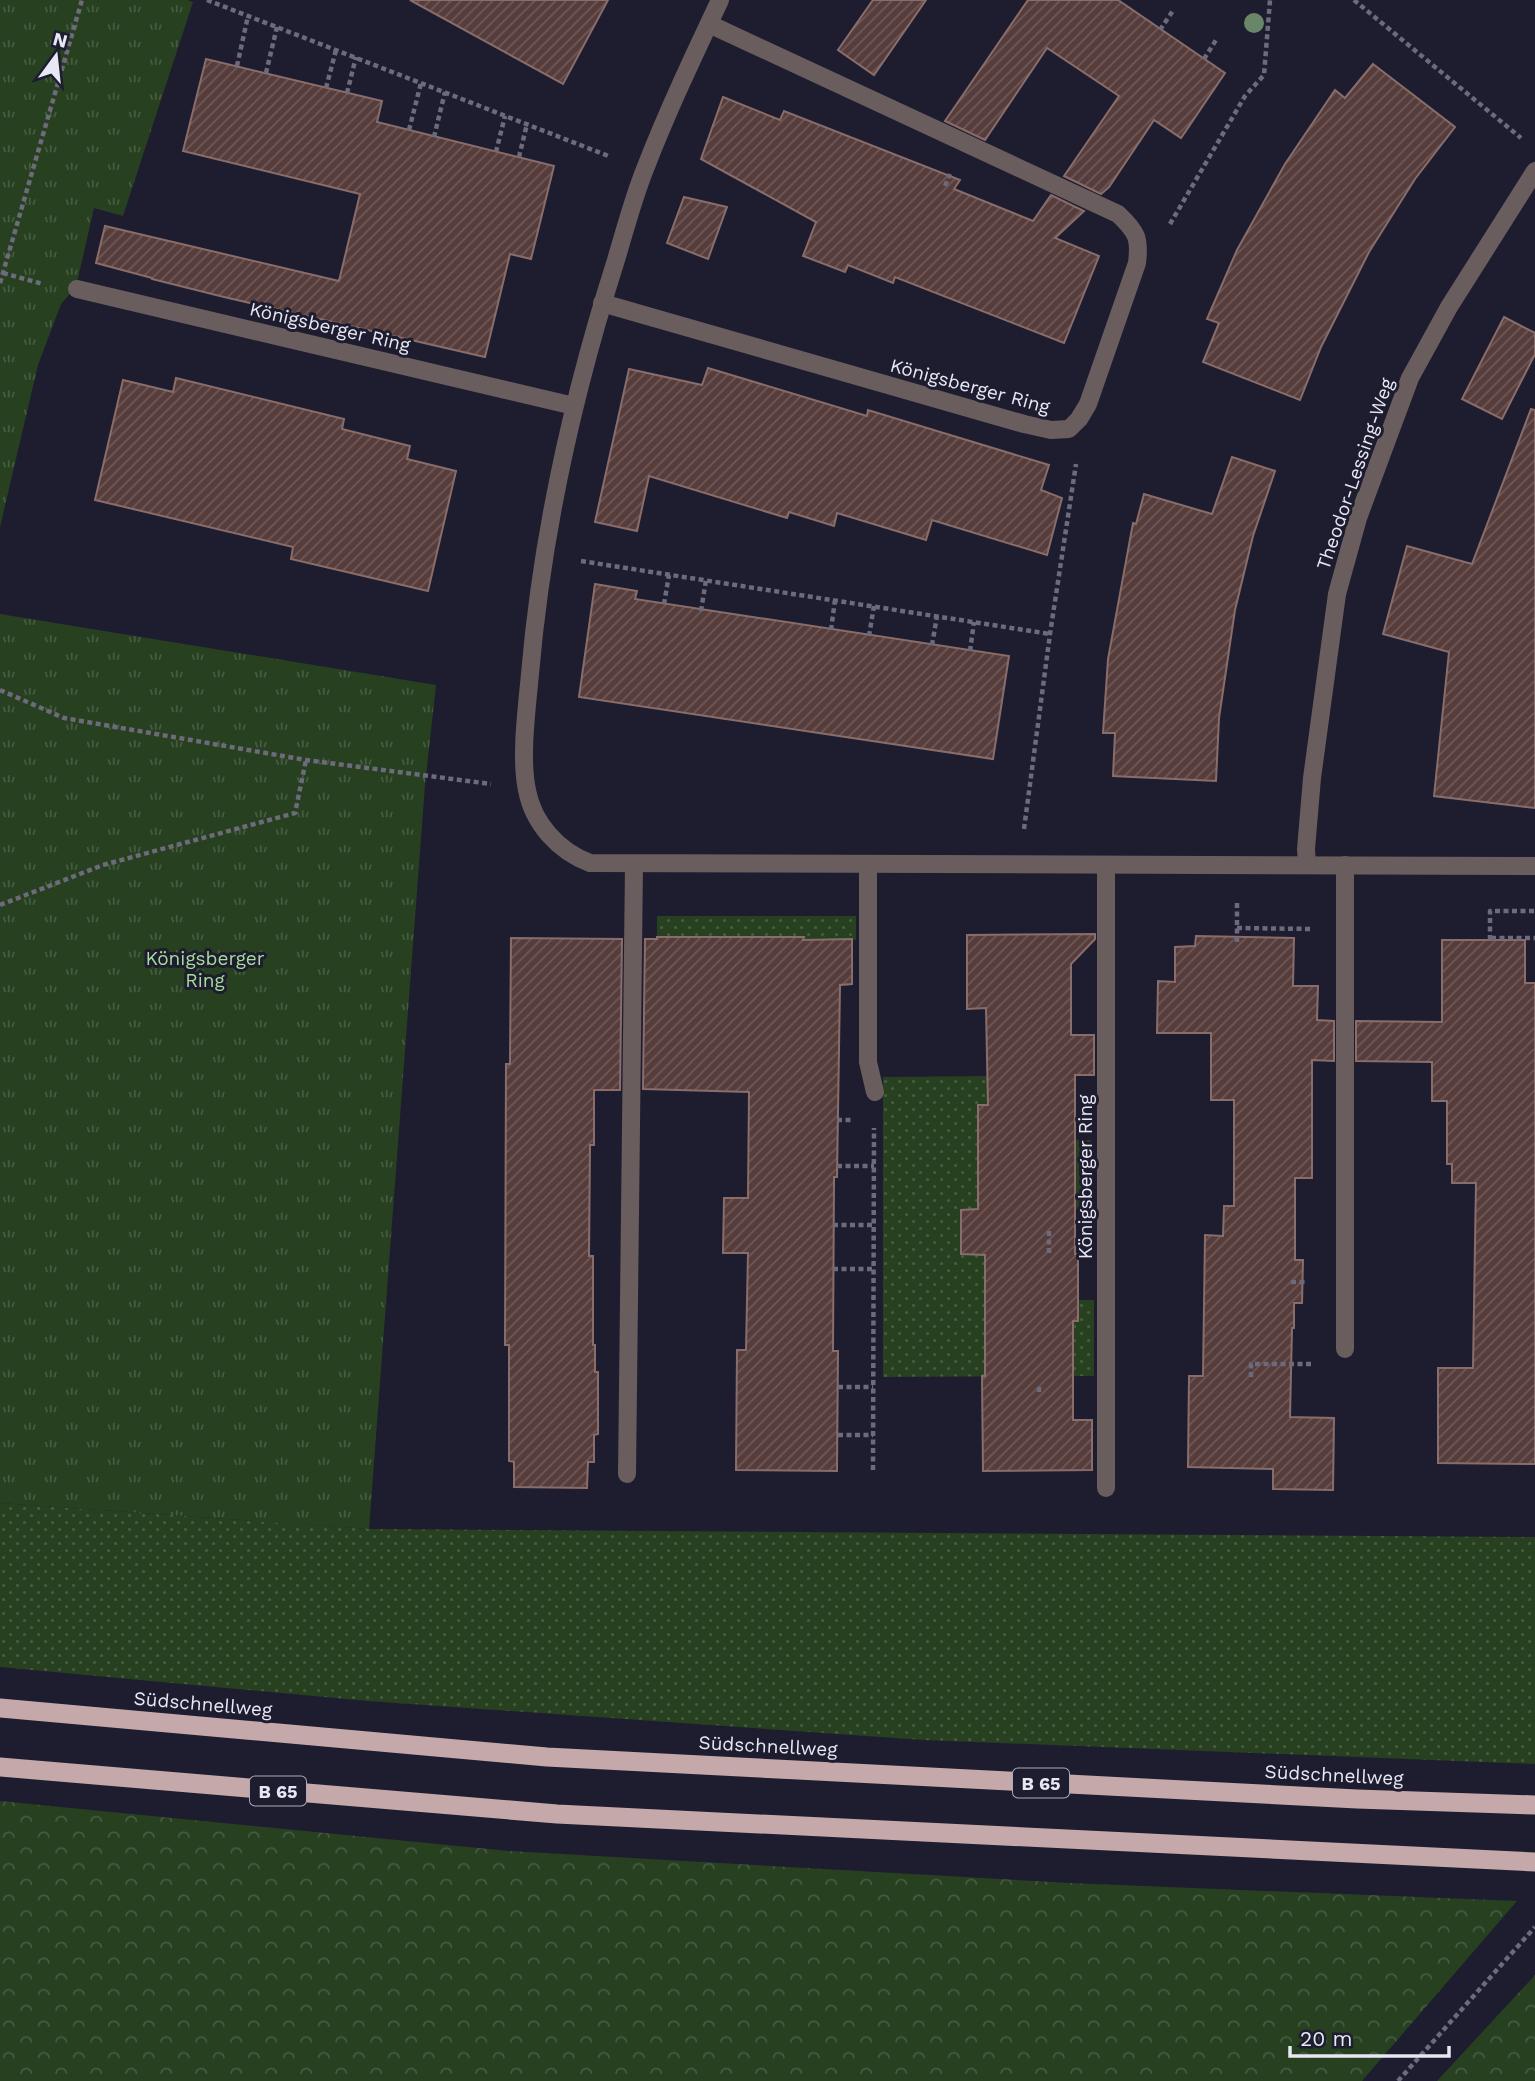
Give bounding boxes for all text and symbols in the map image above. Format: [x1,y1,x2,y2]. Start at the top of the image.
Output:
north arrow [21,21,91,91]
text: N [50,27,70,53]
street label: Königsberger Ring [247,297,414,357]
street label: Königsberger Ring [888,354,1053,419]
street label: Theodor-Lessing-Weg [1311,374,1399,573]
park label: Königsberger Ring [146,947,265,992]
street label: Königsberger Ring [1074,1094,1097,1259]
street label: Südschnellweg [133,1686,274,1722]
street label: Südschnellweg [698,1731,839,1761]
street label: Südschnellweg [1264,1760,1405,1790]
road number: B 65 [1013,1768,1069,1798]
road number: B 65 [250,1776,306,1806]
scale bar [1290,2014,1449,2058]
text: 20 m [1300,2026,1352,2051]

